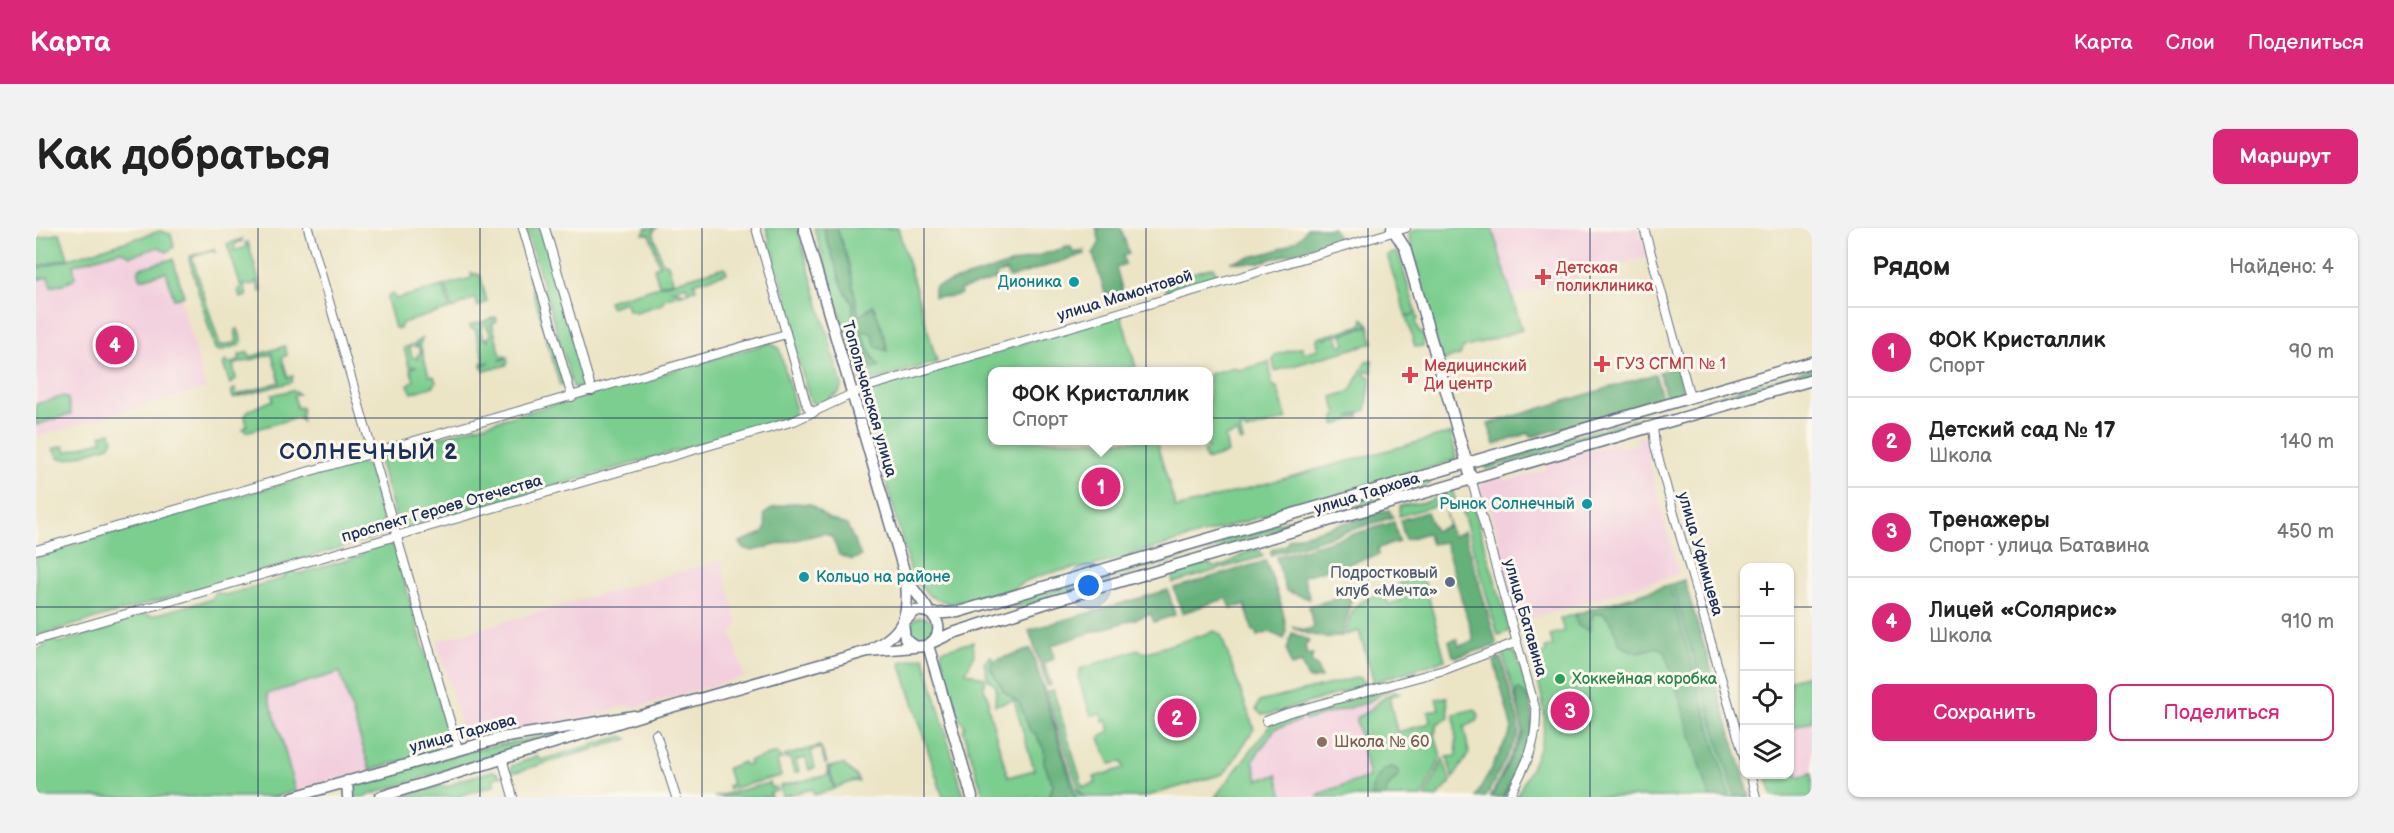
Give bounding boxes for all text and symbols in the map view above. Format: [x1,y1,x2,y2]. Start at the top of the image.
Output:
text: Карта [30,26,110,59]
text: Карта [2074,30,2133,55]
text: Слои [2166,30,2215,55]
text: Поделиться [2248,30,2364,55]
button: Маршрут [2213,129,2358,184]
text: Как добраться [36,131,331,182]
text: Рядом [1872,252,1950,283]
text: Найдено: 4 [2229,255,2334,279]
place label: Детская поликлиника [1556,259,1654,296]
street label: улица Мамонтовой [1055,266,1195,326]
marker: Детская поликлиника [1534,268,1552,286]
place label: Дионика [998,273,1063,292]
marker: Дионика [1067,275,1081,289]
street label: Топольчанская улица [838,319,901,480]
pin: 4 [96,322,134,368]
text: ФОК Кристаллик [1929,327,2105,354]
text: 1 [1887,340,1896,364]
text: 90 m [2289,340,2334,364]
text: Спорт [1929,354,1985,378]
marker: ГУЗ СГМП № 1 [1593,355,1611,373]
place label: ГУЗ СГМП № 1 [1616,355,1726,374]
place label: Медицинский Ди центр [1424,357,1527,394]
marker: Медицинский Ди центр [1401,366,1419,384]
popup [988,367,1213,445]
text: ФОК Кристаллик [1012,381,1189,408]
text: Спорт [1012,408,1068,432]
text: Детский сад № 17 [1929,417,2116,444]
text: 2 [1886,430,1897,454]
text: 140 m [2280,430,2334,454]
district label: СОЛНЕЧНЫЙ 2 [279,437,459,466]
text: Школа [1929,444,1992,468]
pin: 1 [1082,464,1120,510]
street label: улица Тархова [1312,469,1423,519]
street label: проспект Героев Отечества [339,471,545,547]
street label: улица Уфимцева [1673,490,1727,619]
place label: Рынок Солнечный [1439,495,1575,514]
marker: Рынок Солнечный [1580,497,1594,511]
text: Тренажеры [1929,507,2050,534]
text: 3 [1886,520,1897,544]
text: 450 m [2277,520,2334,544]
text: Спорт · улица Батавина [1929,534,2150,558]
street label: улица Батавина [1499,557,1551,680]
map controls [1740,563,1794,779]
button: + [1740,563,1794,617]
place label: Подростковый клуб «Мечта» [1330,564,1438,601]
place label: Кольцо на районе [816,568,950,587]
marker: Кольцо на районе [797,570,811,584]
your location [1074,571,1103,600]
marker: Подростковый клуб «Мечта» [1443,575,1457,589]
text: Лицей «Солярис» [1929,597,2118,624]
text: 4 [1886,610,1897,634]
text: 910 m [2281,610,2334,634]
button: − [1740,617,1794,671]
text: Школа [1929,624,1992,648]
place label: Хоккейная коробка [1572,670,1718,689]
button: locate [1740,671,1794,725]
marker: Хоккейная коробка [1553,672,1567,686]
button: Сохранить [1872,684,2097,741]
button: Поделиться [2109,684,2334,741]
pin: 3 [1550,688,1589,734]
pin: 2 [1158,696,1196,740]
street label: улица Тархова [408,711,519,757]
button: layers [1740,725,1794,779]
place label: Школа № 60 [1334,733,1429,752]
marker: Школа № 60 [1315,735,1329,749]

